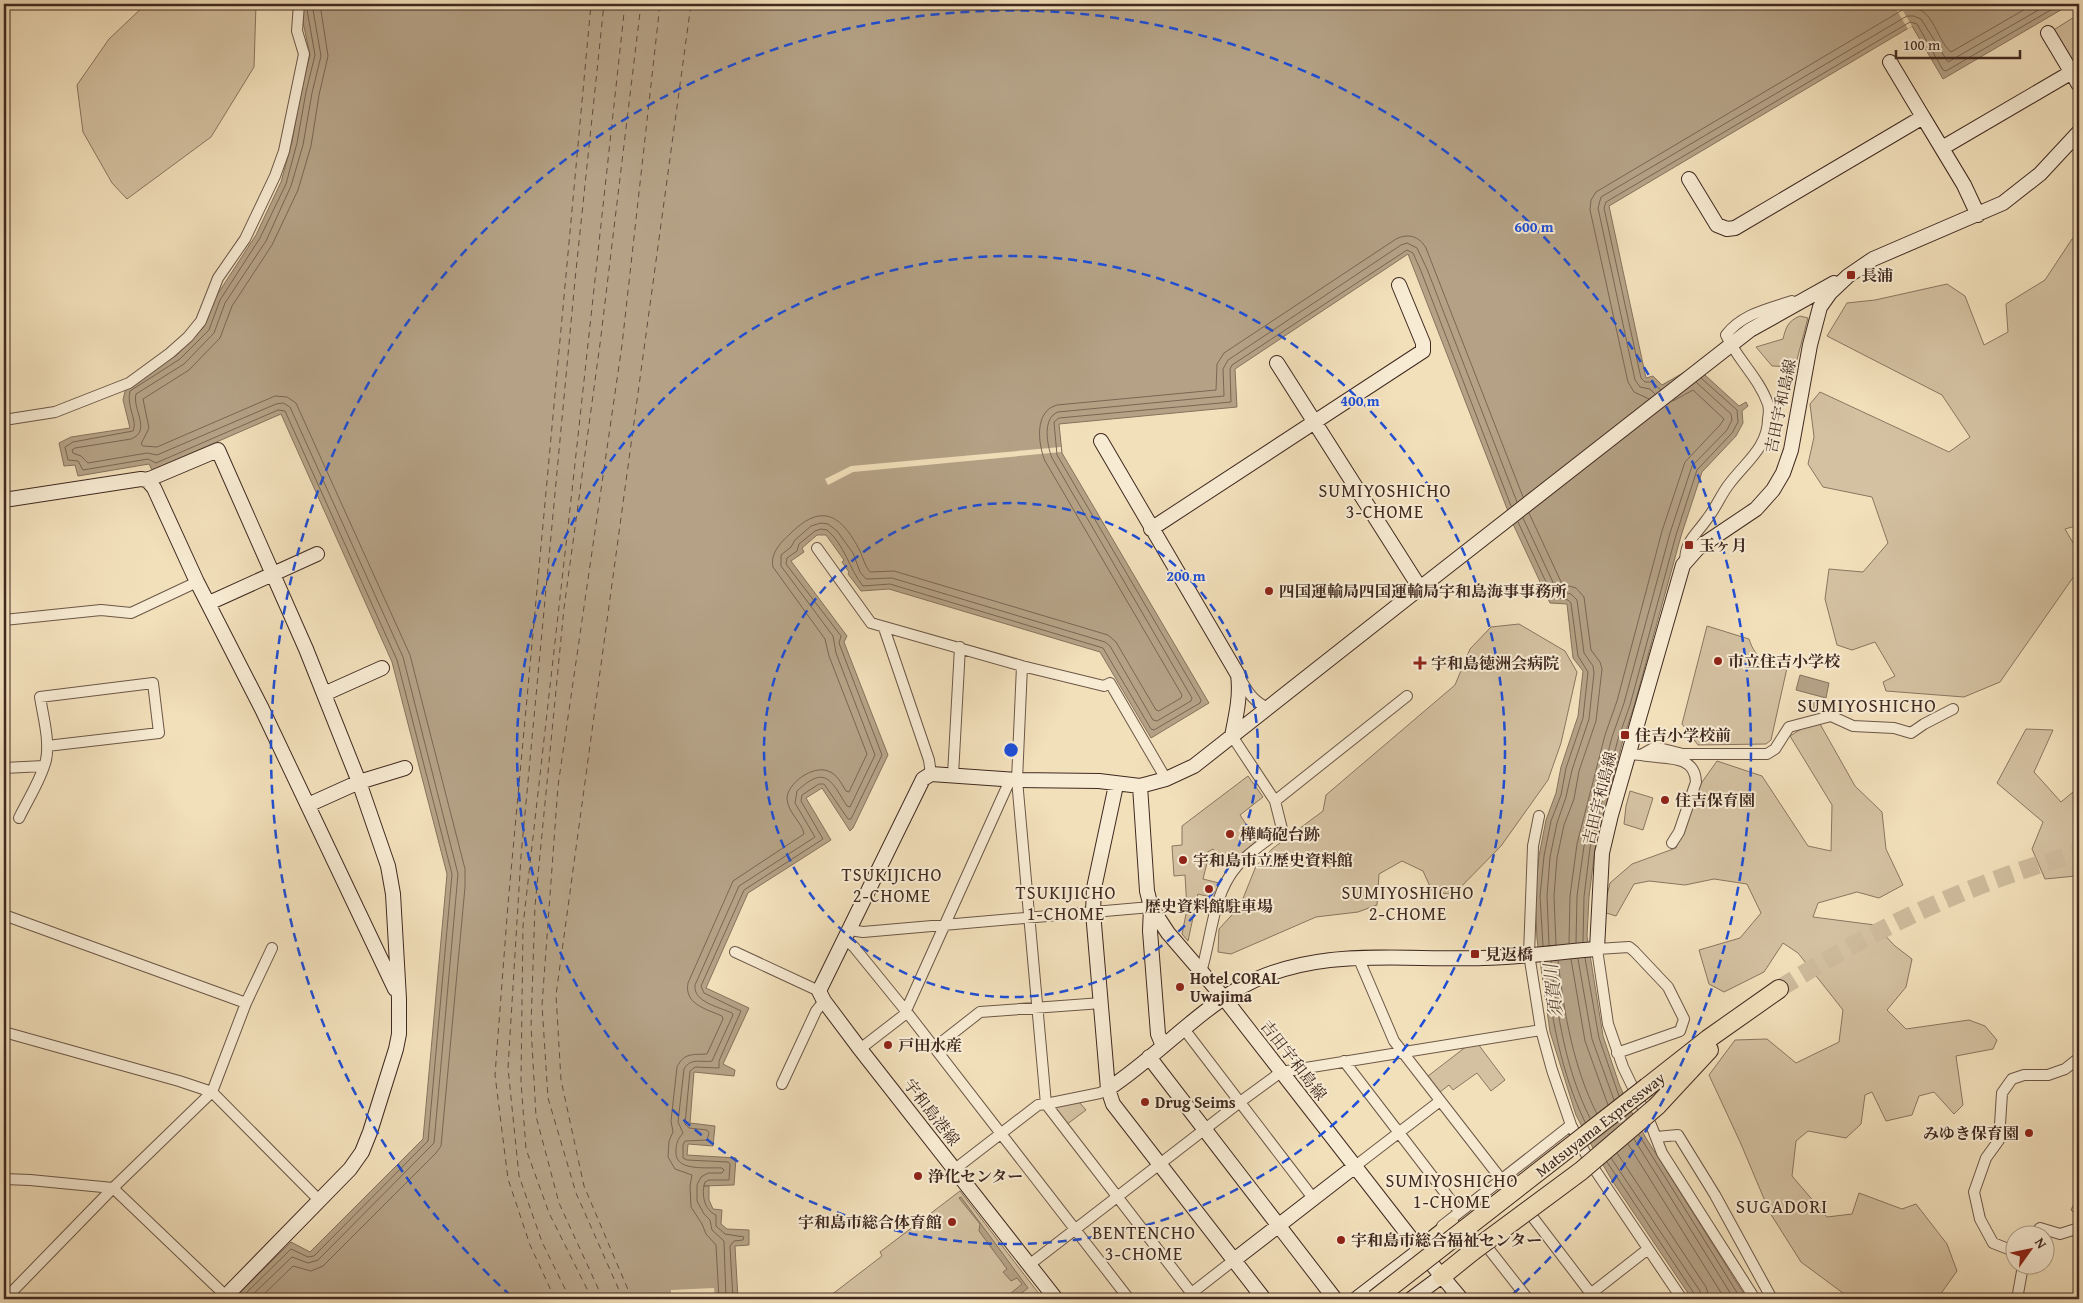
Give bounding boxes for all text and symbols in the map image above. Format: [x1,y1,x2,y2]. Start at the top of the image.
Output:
scale bar [1896,28,2019,60]
text: 100 m [1903,34,1941,55]
text: 600 m [1514,216,1554,237]
place label: 長浦 [1861,263,1893,287]
marker: 長浦 [1845,269,1857,281]
street label: 吉田宇和島線 [1758,357,1802,455]
text: 400 m [1340,390,1380,411]
district label: SUMIYOSHICHO 3-CHOME [1319,477,1451,525]
place label: 玉ヶ月 [1699,533,1747,557]
marker: 玉ヶ月 [1683,539,1695,551]
text: 200 m [1166,565,1206,586]
place label: 四国運輸局四国運輸局宇和島海事事務所 [1279,579,1567,603]
marker: 四国運輸局四国運輸局宇和島海事事務所 [1263,585,1275,597]
place label: 市立住吉小学校 [1728,649,1841,673]
place label: 宇和島徳洲会病院 [1431,651,1559,675]
marker: 市立住吉小学校 [1712,655,1724,667]
marker: 宇和島徳洲会病院 [1413,656,1427,670]
district label: SUMIYOSHICHO [1797,691,1937,719]
place label: 住吉小学校前 [1635,723,1731,747]
marker: 住吉小学校前 [1619,729,1631,741]
centre of rings [1002,741,1020,759]
street label: 吉田宇和島線 [1576,749,1622,847]
place label: 住吉保育園 [1675,788,1755,812]
marker: 住吉保育園 [1659,794,1671,806]
place label: 樺崎砲台跡 [1240,822,1320,846]
marker: 樺崎砲台跡 [1224,828,1236,840]
place label: 宇和島市立歴史資料館 [1193,848,1353,872]
marker: 宇和島市立歴史資料館 [1177,854,1189,866]
district label: TSUKIJICHO 2-CHOME [842,861,942,909]
district label: TSUKIJICHO 1-CHOME [1016,879,1116,927]
district label: SUMIYOSHICHO 2-CHOME [1342,879,1474,927]
marker: 歴史資料館駐車場 [1203,883,1215,895]
place label: 歴史資料館駐車場 [1145,894,1273,918]
place label: 見返橋 [1485,942,1533,966]
marker: 見返橋 [1469,948,1481,960]
water label: 須賀川 [1537,961,1569,1019]
place label: Hotel CORAL Uwajima [1190,966,1280,1008]
marker: Hotel CORAL Uwajima [1174,981,1186,993]
street label: 吉田宇和島線 [1255,1015,1333,1105]
place label: 戸田水産 [898,1033,962,1057]
marker: 戸田水産 [882,1039,894,1051]
street label: Matsuyama Expressway [1530,1066,1670,1182]
street label: 宇和島港線 [898,1073,966,1151]
place label: Drug Seims [1155,1090,1236,1114]
marker: Drug Seims [1139,1096,1151,1108]
place label: みゆき保育園 [1923,1121,2019,1145]
marker: みゆき保育園 [2023,1127,2035,1139]
place label: 浄化センター [928,1164,1023,1188]
district label: SUMIYOSHICHO 1-CHOME [1386,1167,1518,1215]
marker: 浄化センター [912,1170,924,1182]
district label: SUGADORI [1736,1192,1828,1220]
place label: 宇和島市総合体育館 [798,1210,942,1234]
marker: 宇和島市総合体育館 [946,1216,958,1228]
district label: BENTENCHO 3-CHOME [1092,1219,1196,1267]
north arrow [2006,1226,2056,1276]
place label: 宇和島市総合福祉センター [1351,1228,1542,1252]
marker: 宇和島市総合福祉センター [1335,1234,1347,1246]
text: N [2030,1234,2052,1253]

